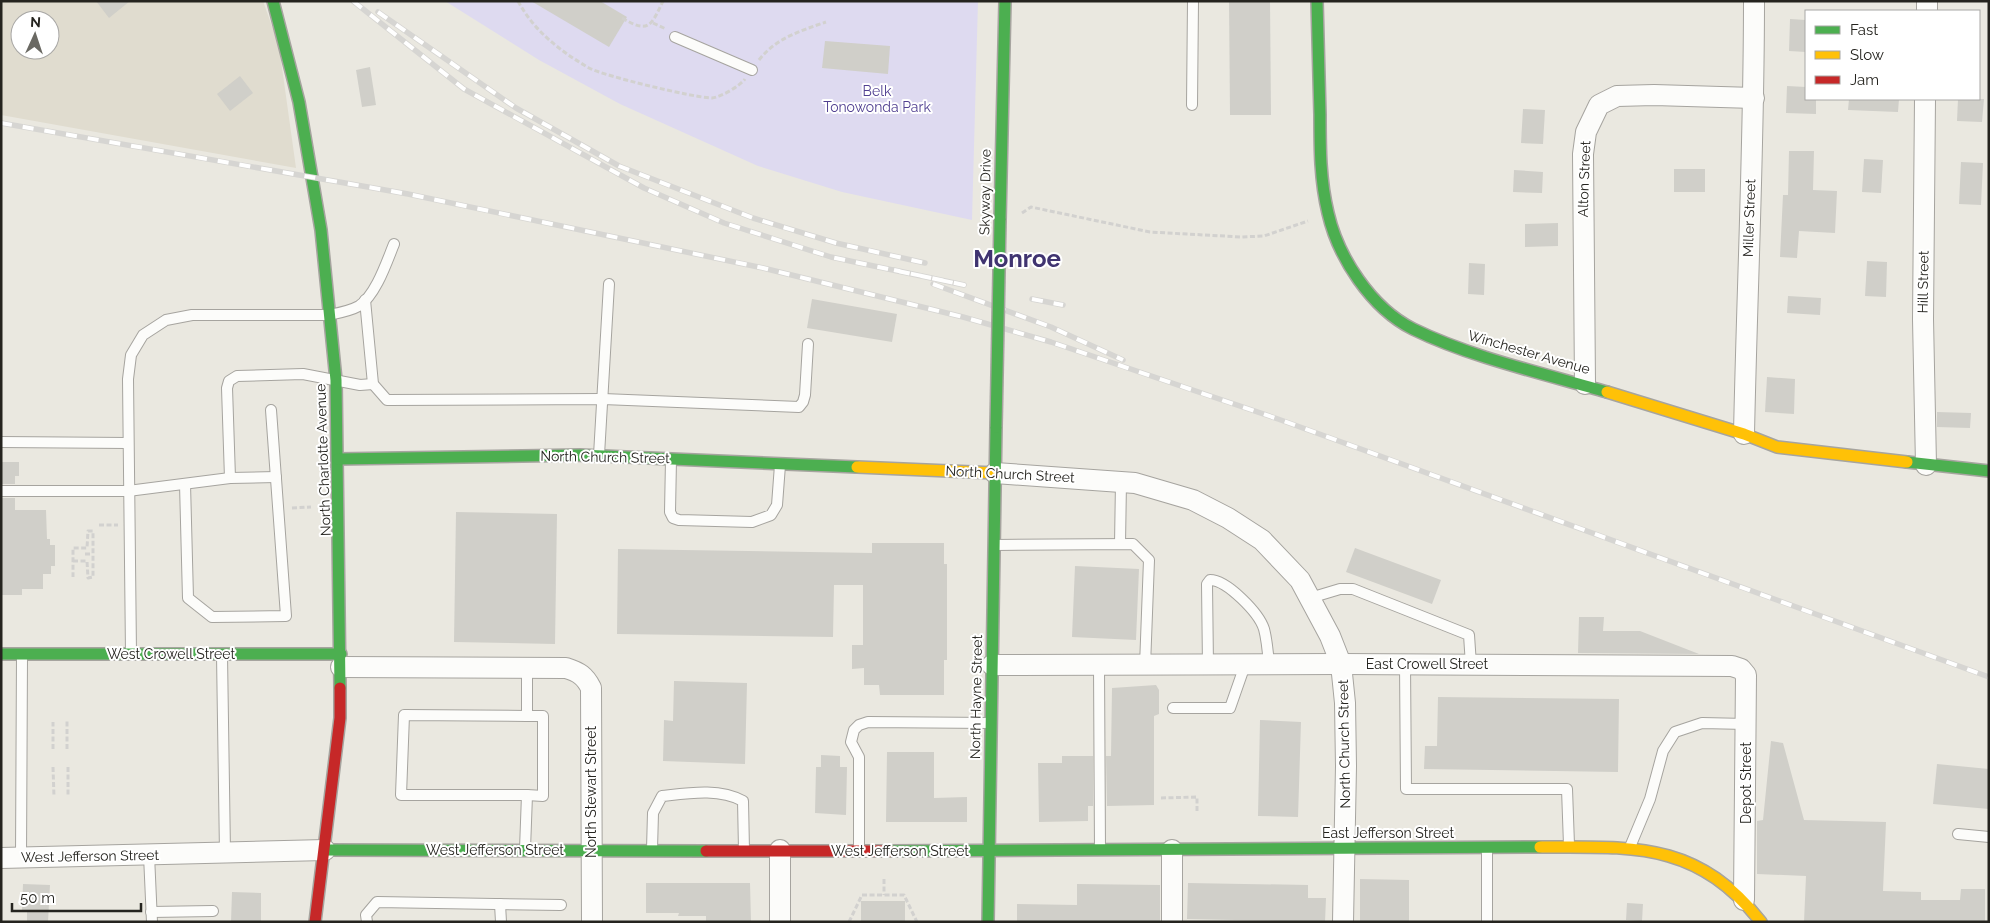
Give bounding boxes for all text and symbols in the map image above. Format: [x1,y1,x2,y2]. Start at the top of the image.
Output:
north arrow [10,10,60,60]
legend [1805,10,1980,100]
text: N [30,14,41,30]
text: Fast [1850,21,1878,39]
text: Slow [1850,46,1884,64]
text: Jam [1850,71,1879,89]
park label: Belk Tonowonda Park [823,83,931,115]
street label: Alton Street [1575,140,1593,218]
street label: Skyway Drive [976,149,994,235]
street label: Miller Street [1740,178,1758,257]
district label: Monroe [973,244,1061,273]
street label: Hill Street [1914,250,1932,314]
street label: Winchester Avenue [1466,327,1592,377]
street label: North Charlotte Avenue [312,384,334,536]
street label: North Church Street [540,448,670,466]
street label: North Church Street [945,463,1075,485]
street label: North Hayne Street [967,634,985,759]
street label: West Crowell Street [107,646,235,662]
street label: East Crowell Street [1366,656,1489,672]
street label: North Church Street [1335,679,1353,809]
street label: North Stewart Street [583,726,599,858]
street label: Depot Street [1738,742,1754,824]
street label: East Jefferson Street [1322,825,1454,841]
street label: West Jefferson Street [426,842,564,858]
street label: West Jefferson Street [831,843,969,859]
street label: West Jefferson Street [21,847,159,865]
scale bar [12,880,141,912]
text: 50 m [20,889,55,907]

